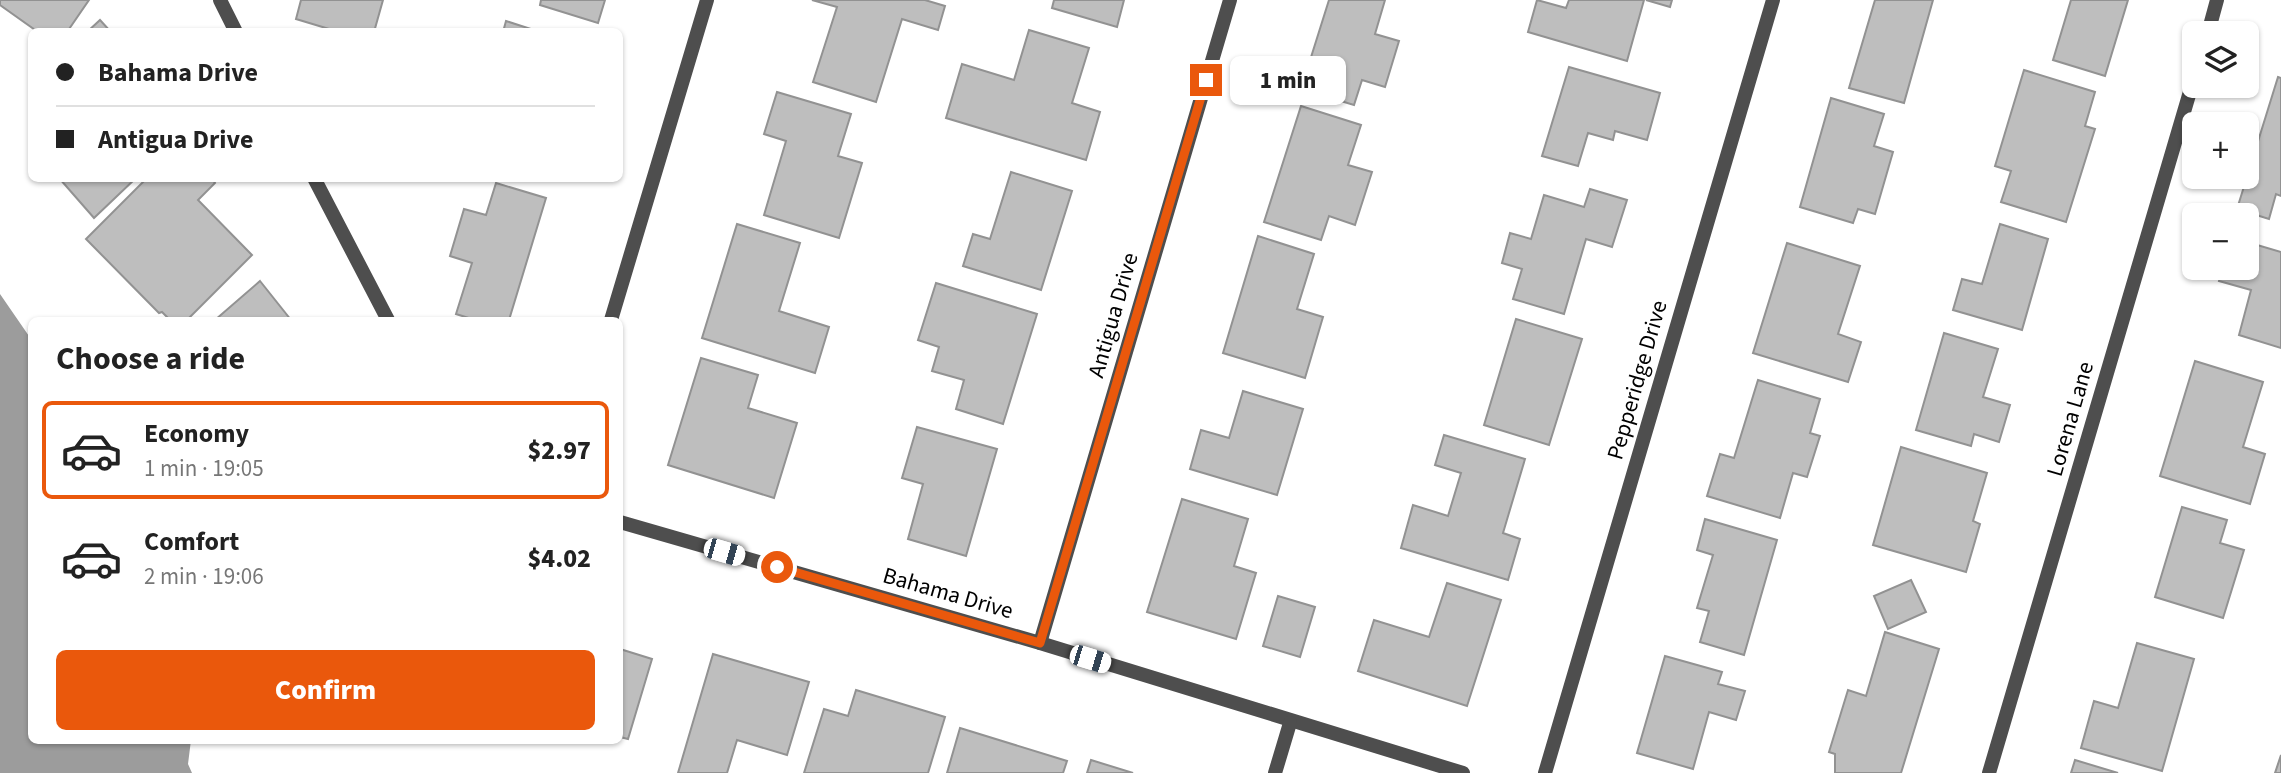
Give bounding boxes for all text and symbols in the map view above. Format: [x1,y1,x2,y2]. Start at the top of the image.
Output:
map controls [2182,21,2259,280]
button: layers [2182,21,2259,98]
text: Bahama Drive [98,54,258,91]
callout: 1 min [1230,56,1346,104]
route end [1190,64,1222,96]
text: 1 min [1260,64,1316,97]
button: + [2182,112,2259,189]
text: Antigua Drive [98,121,253,158]
button: − [2182,203,2259,280]
street label: Antigua Drive [1079,249,1147,381]
street label: Pepperidge Drive [1598,296,1676,464]
text: Choose a ride [56,336,245,382]
street label: Lorena Lane [2038,358,2102,480]
text: Economy [144,415,249,452]
icon: car [60,419,123,482]
text: $2.97 [527,432,591,469]
text: 1 min · 19:05 [144,452,264,485]
text: Comfort [144,523,239,560]
icon: car [60,527,123,590]
car [701,536,748,568]
text: $4.02 [527,540,591,577]
route start [761,551,793,583]
street label: Bahama Drive [879,559,1017,627]
text: 2 min · 19:06 [144,560,264,593]
car [1067,643,1114,675]
button: Confirm [56,650,595,730]

